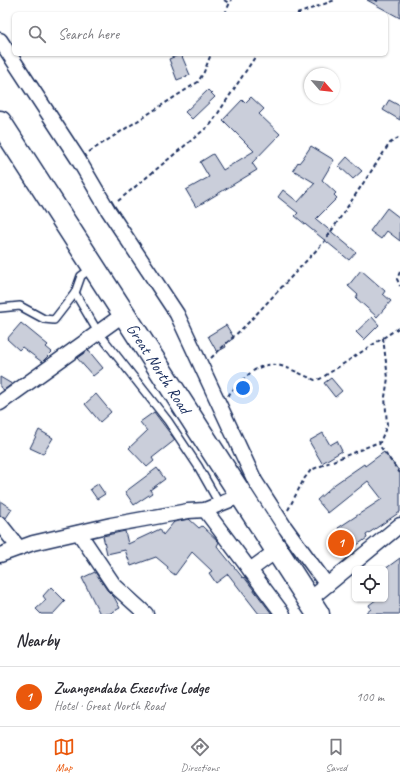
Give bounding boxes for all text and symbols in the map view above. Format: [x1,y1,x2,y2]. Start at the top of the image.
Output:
search box [12,12,388,56]
icon: search [26,23,48,45]
text: Search here [58,25,119,44]
north arrow [304,68,340,104]
street label: Great North Road [122,319,197,419]
your location [233,378,253,398]
pin: 1 [328,528,354,558]
map controls [352,566,388,602]
button: locate [352,566,388,602]
text: Nearby [16,630,59,651]
text: Zwangendaba Executive Lodge [54,679,208,698]
text: 1 [26,689,32,705]
text: 100 m [356,689,384,705]
text: Hotel · Great North Road [54,698,165,714]
tab: Map [53,736,75,774]
tab: Directions [181,736,219,774]
tab: Saved [325,736,347,774]

